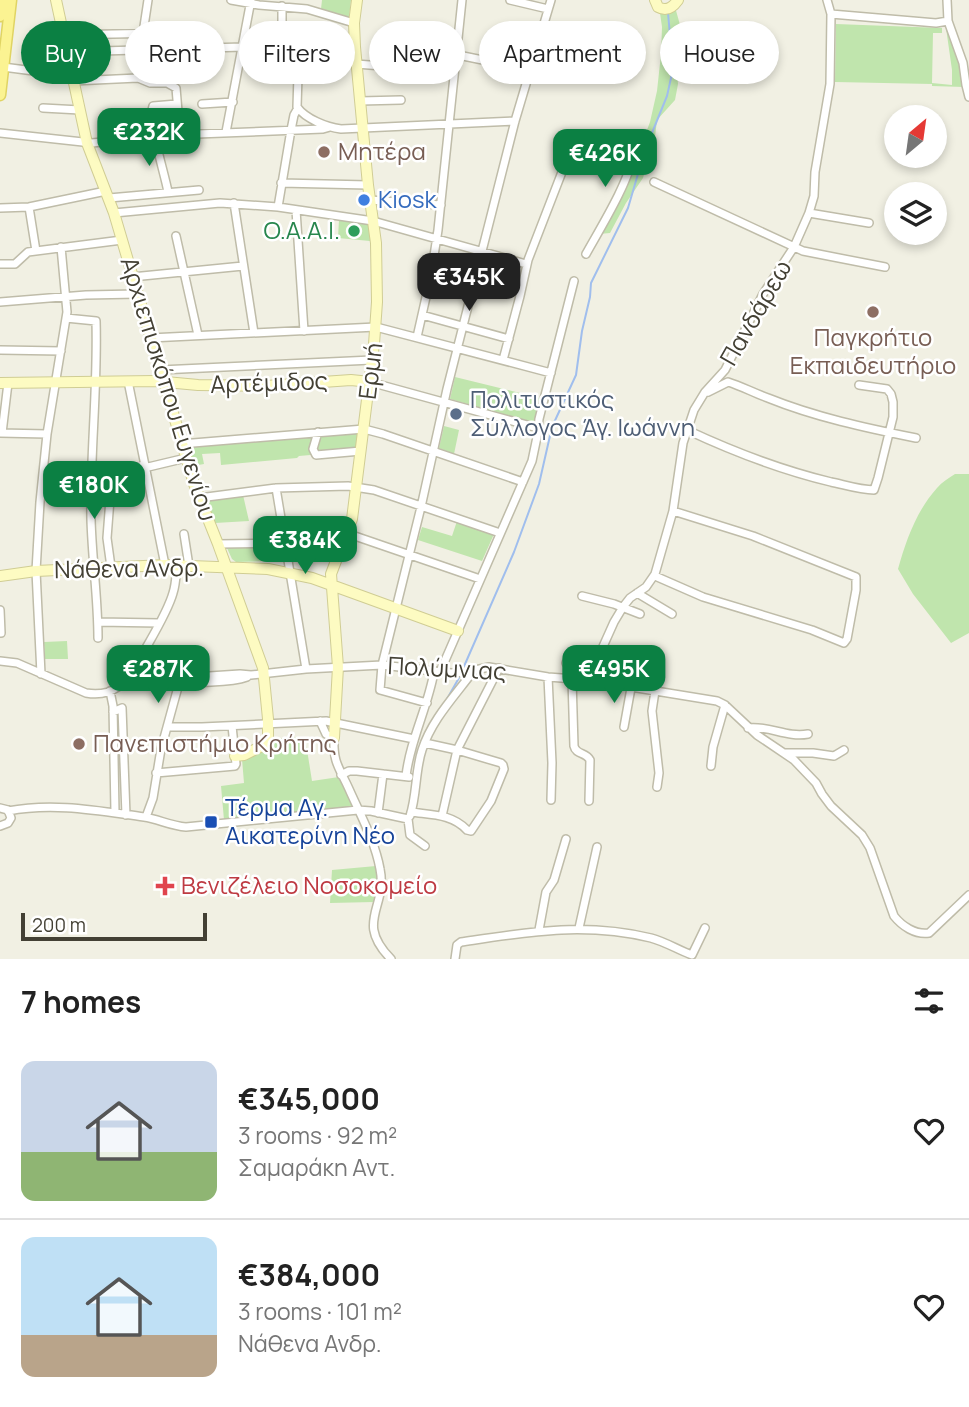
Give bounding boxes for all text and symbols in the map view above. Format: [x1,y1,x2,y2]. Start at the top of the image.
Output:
chip: Buy [21,21,111,84]
chip: Rent [125,21,225,84]
chip: Filters [239,21,355,84]
chip: New [369,21,465,84]
chip: Apartment [479,21,646,84]
chip: House [660,21,779,84]
north arrow [884,105,947,168]
map controls [884,105,947,245]
pin: €232K [100,108,198,168]
text: €232K [113,115,185,147]
pin: €426K [556,130,654,189]
place label: Μητέρα [338,134,426,167]
text: €426K [569,136,641,168]
marker: Μητέρα [316,144,332,160]
place label: Kiosk [378,182,438,215]
button: layers [884,182,947,245]
marker: Kiosk [356,192,372,208]
place label: Ο.Α.Α.Ι. [263,213,340,246]
marker: Ο.Α.Α.Ι. [346,223,362,239]
street label: Αρχιεπισκόπου Ευγενίου [114,253,225,525]
street label: Πανδάρεω [711,253,798,371]
pin: €345K [420,254,518,313]
text: €345K [433,260,505,292]
marker: Παγκρήτιο Εκπαιδευτήριο [865,304,881,320]
place label: Παγκρήτιο Εκπαιδευτήριο [790,320,956,381]
street label: Ερμή [350,341,389,401]
street label: Αρτέμιδος [210,363,328,400]
place label: Πολιτιστικός Σύλλογος Άγ. Ιωάννη [470,382,695,443]
marker: Πολιτιστικός Σύλλογος Άγ. Ιωάννη [448,406,464,422]
pin: €180K [45,462,143,521]
text: €180K [59,468,129,500]
pin: €384K [256,516,354,576]
text: €384K [269,523,341,555]
street label: Νάθενα Ανδρ. [54,550,204,585]
pin: €287K [109,646,207,705]
pin: €495K [565,646,663,705]
street label: Πολύμνιας [387,648,507,687]
text: €287K [123,652,193,684]
text: €495K [578,652,650,684]
place label: Πανεπιστήμιο Κρήτης [93,726,337,759]
marker: Πανεπιστήμιο Κρήτης [71,736,87,752]
place label: Τέρμα Αγ. Αικατερίνη Νέο [225,790,395,851]
marker: Τέρμα Αγ. Αικατερίνη Νέο [203,814,219,830]
place label: Βενιζέλειο Νοσοκομείο [181,868,437,901]
marker: Βενιζέλειο Νοσοκομείο [155,876,175,896]
scale bar [21,910,206,942]
text: 200 m [32,912,86,938]
text: 7 homes [21,981,141,1022]
icon: filters [910,982,948,1020]
text: €345,000 [238,1078,380,1119]
icon: home [77,1089,161,1173]
icon: heart [910,1112,948,1150]
text: 3 rooms · 92 m² [238,1119,397,1151]
text: Σαμαράκη Αντ. [238,1151,395,1183]
text: €384,000 [238,1254,380,1295]
icon: home [77,1265,161,1349]
icon: heart [910,1288,948,1326]
text: 3 rooms · 101 m² [238,1295,402,1327]
text: Νάθενα Ανδρ. [238,1327,381,1359]

